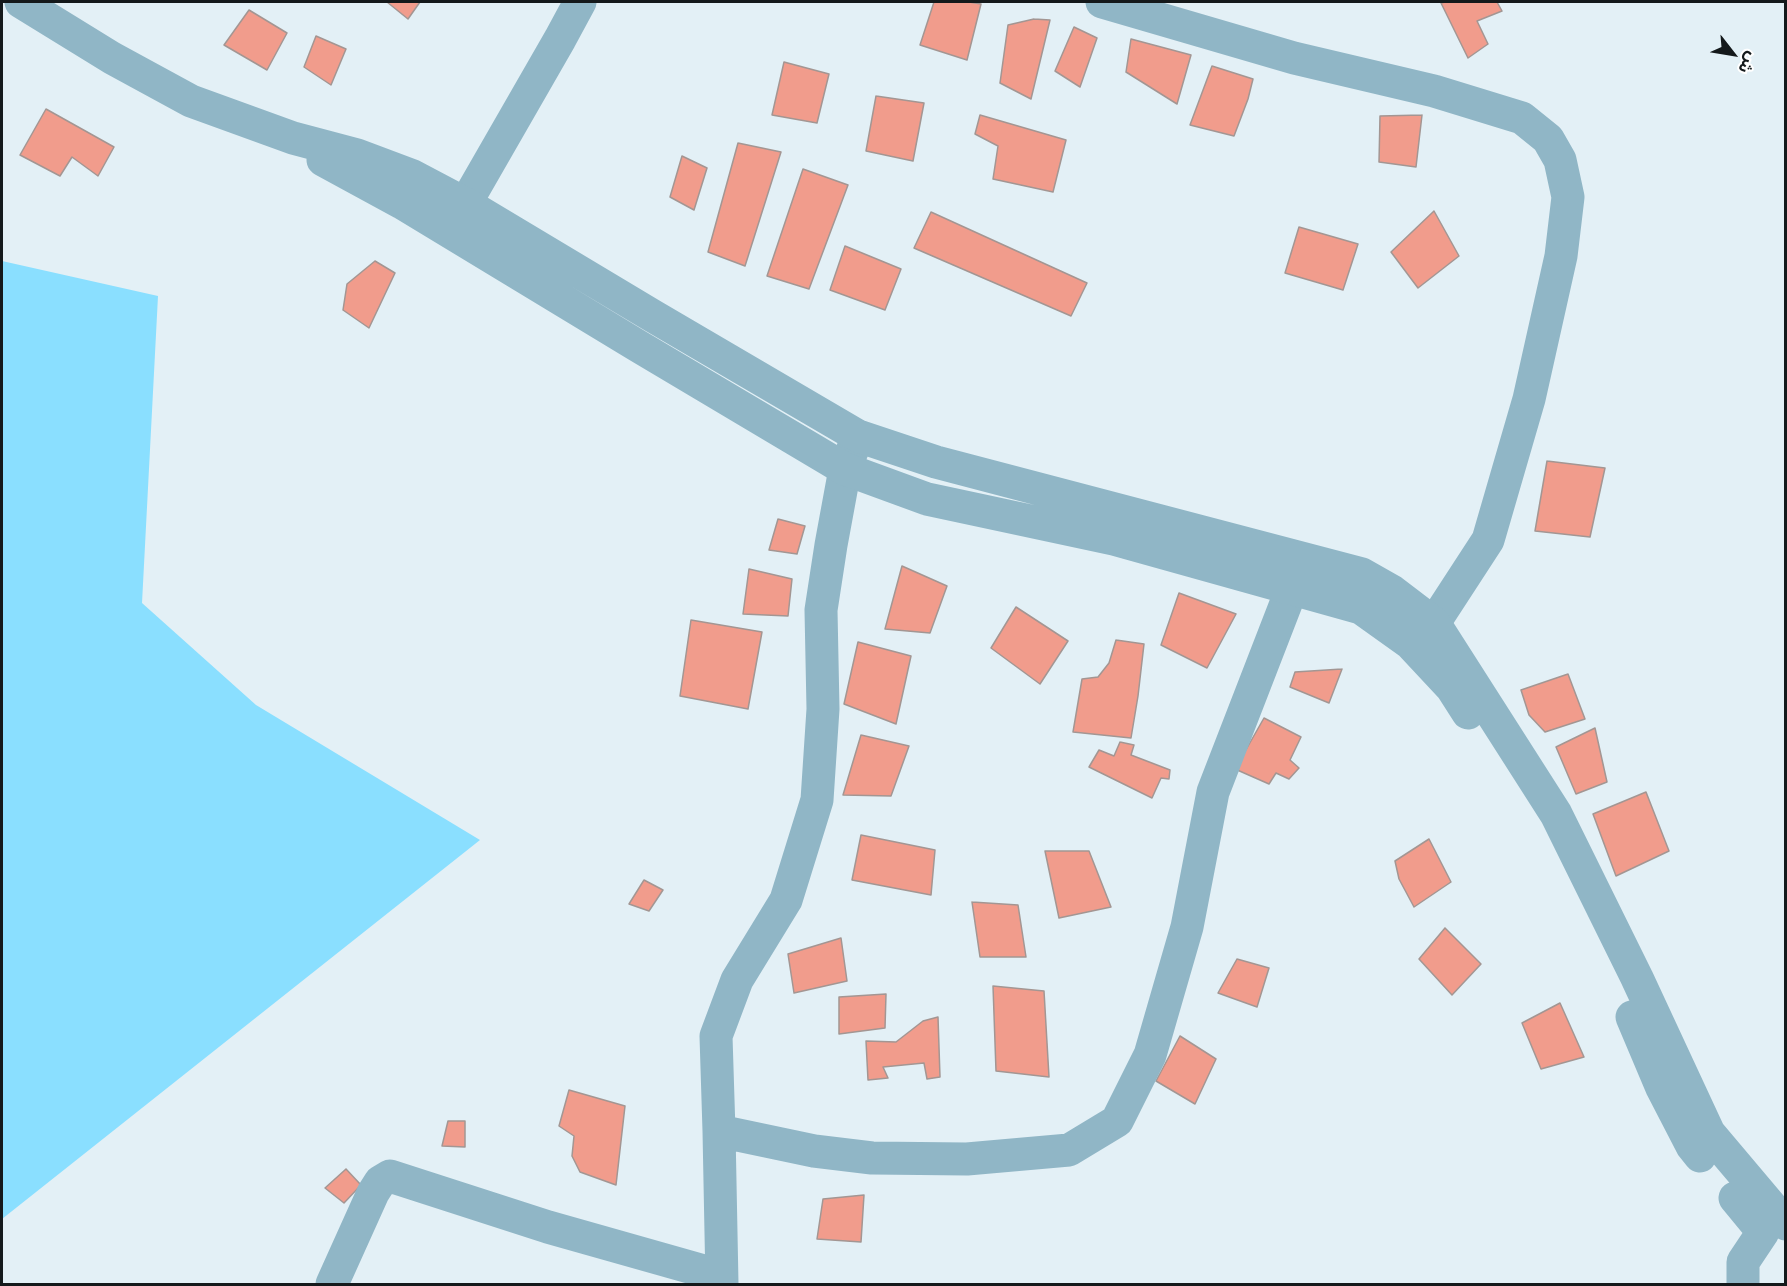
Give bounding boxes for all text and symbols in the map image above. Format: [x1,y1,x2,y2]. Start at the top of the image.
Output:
north arrow [1703,24,1763,84]
text: ش [1735,49,1763,78]

